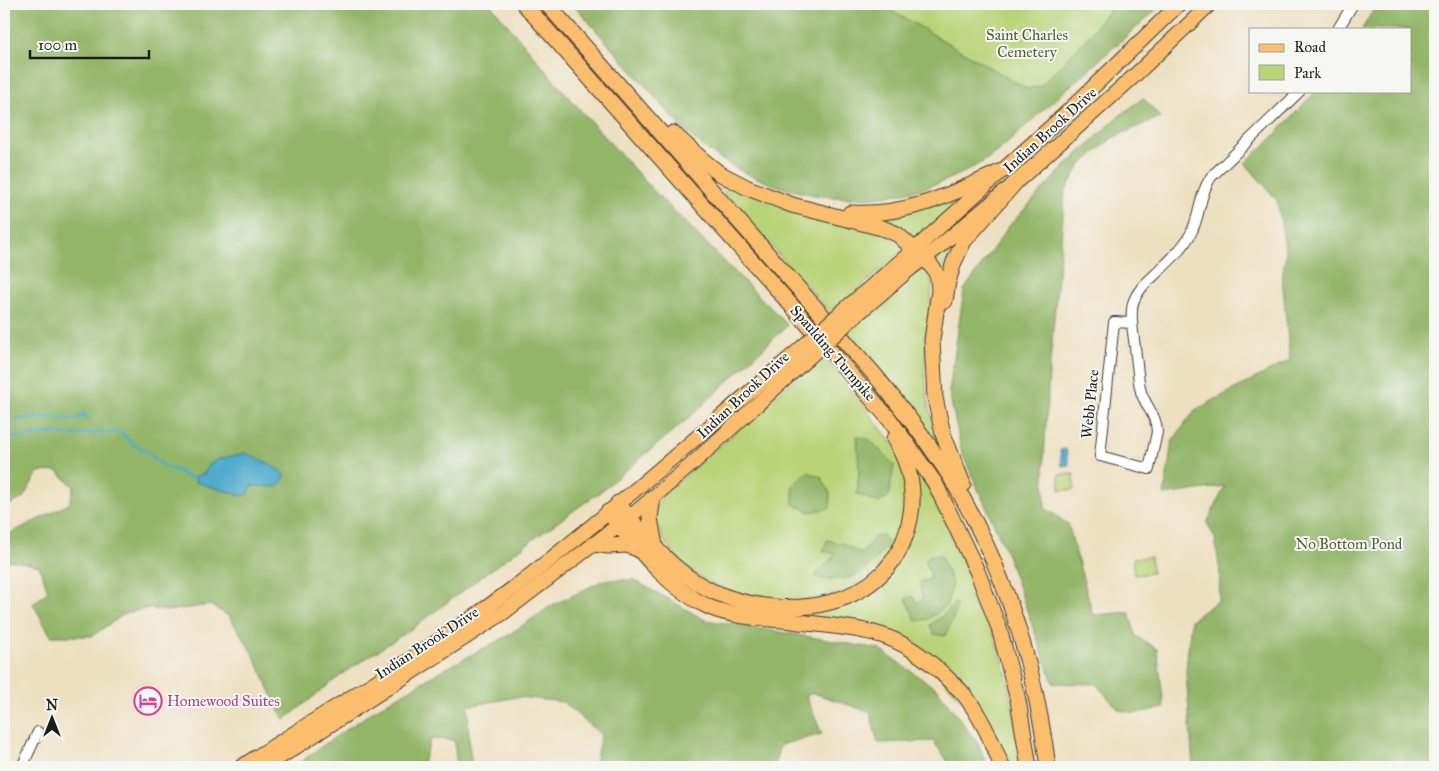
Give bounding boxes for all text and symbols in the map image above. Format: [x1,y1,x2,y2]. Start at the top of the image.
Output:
park label: Saint Charles Cemetery [986,26,1068,61]
scale bar [30,28,149,60]
legend [1249,28,1412,92]
text: 100 m [38,36,78,54]
text: Road [1294,38,1326,56]
text: Park [1294,64,1321,82]
street label: Indian Brook Drive [1000,83,1100,177]
street label: Spaulding Turnpike [787,301,879,405]
street label: Indian Brook Drive [693,348,793,442]
street label: Webb Place [1077,369,1103,439]
park label: No Bottom Pond [1296,535,1403,553]
street label: Indian Brook Drive [372,603,482,683]
hotel icon: Homewood Suites [133,686,163,716]
place label: Homewood Suites [167,692,280,710]
north arrow [28,694,78,744]
text: N [46,697,58,714]

